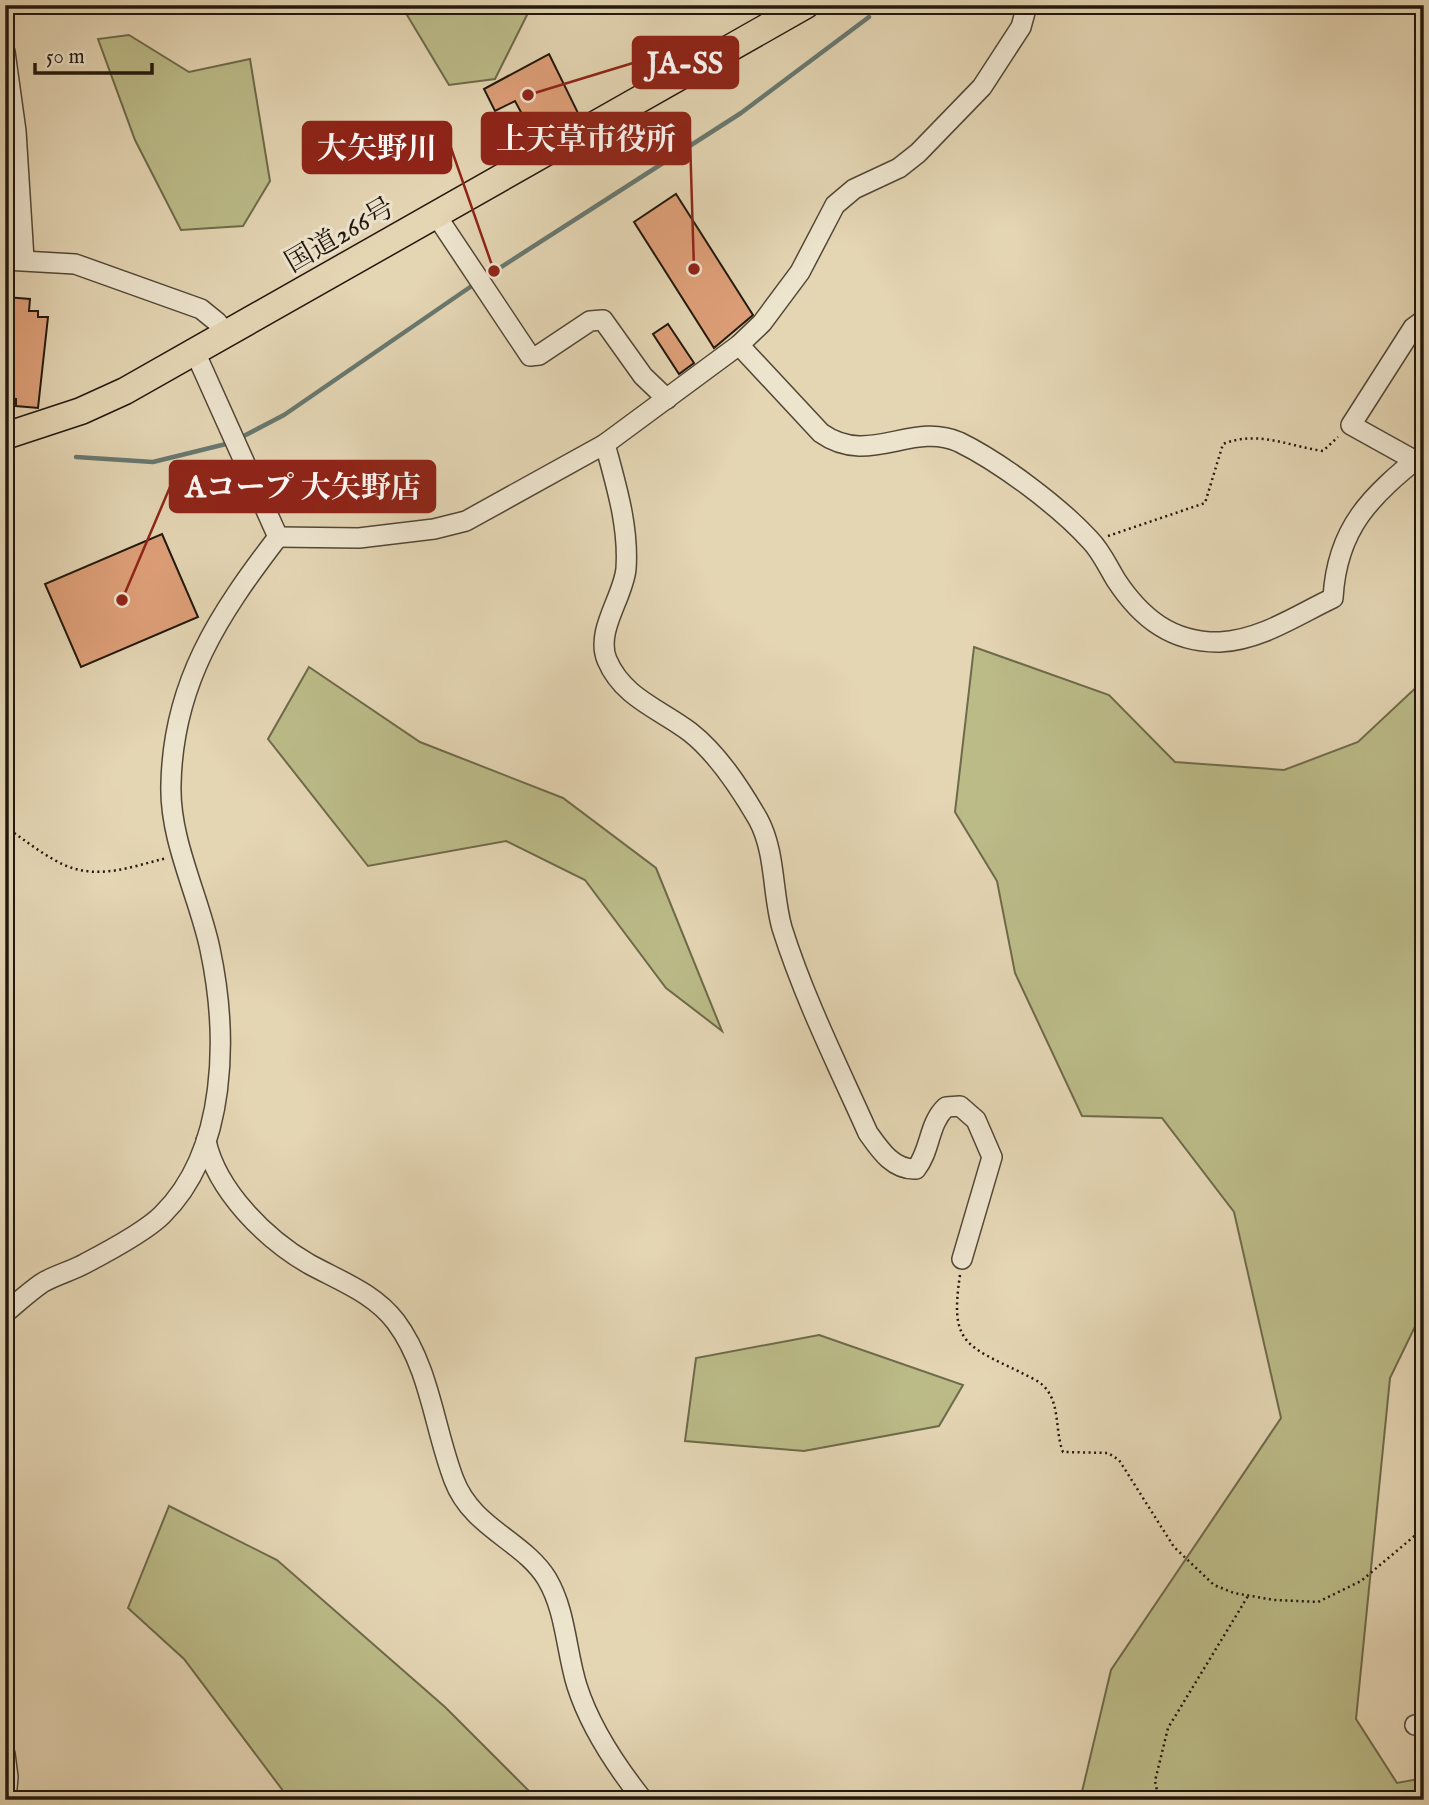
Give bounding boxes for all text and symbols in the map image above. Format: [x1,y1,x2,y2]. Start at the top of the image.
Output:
scale bar [35,32,152,76]
callout: JA-SS [633,37,738,88]
text: 50 m [46,44,85,71]
text: JA-SS [643,46,723,84]
callout: 上天草市役所 [482,113,690,164]
callout: 大矢野川 [303,122,451,173]
text: 上天草市役所 [496,122,676,160]
text: 大矢野川 [317,131,437,169]
street label: 国道266号 [279,191,401,282]
callout: Aコープ 大矢野店 [170,461,435,512]
text: Aコープ 大矢野店 [184,470,421,508]

